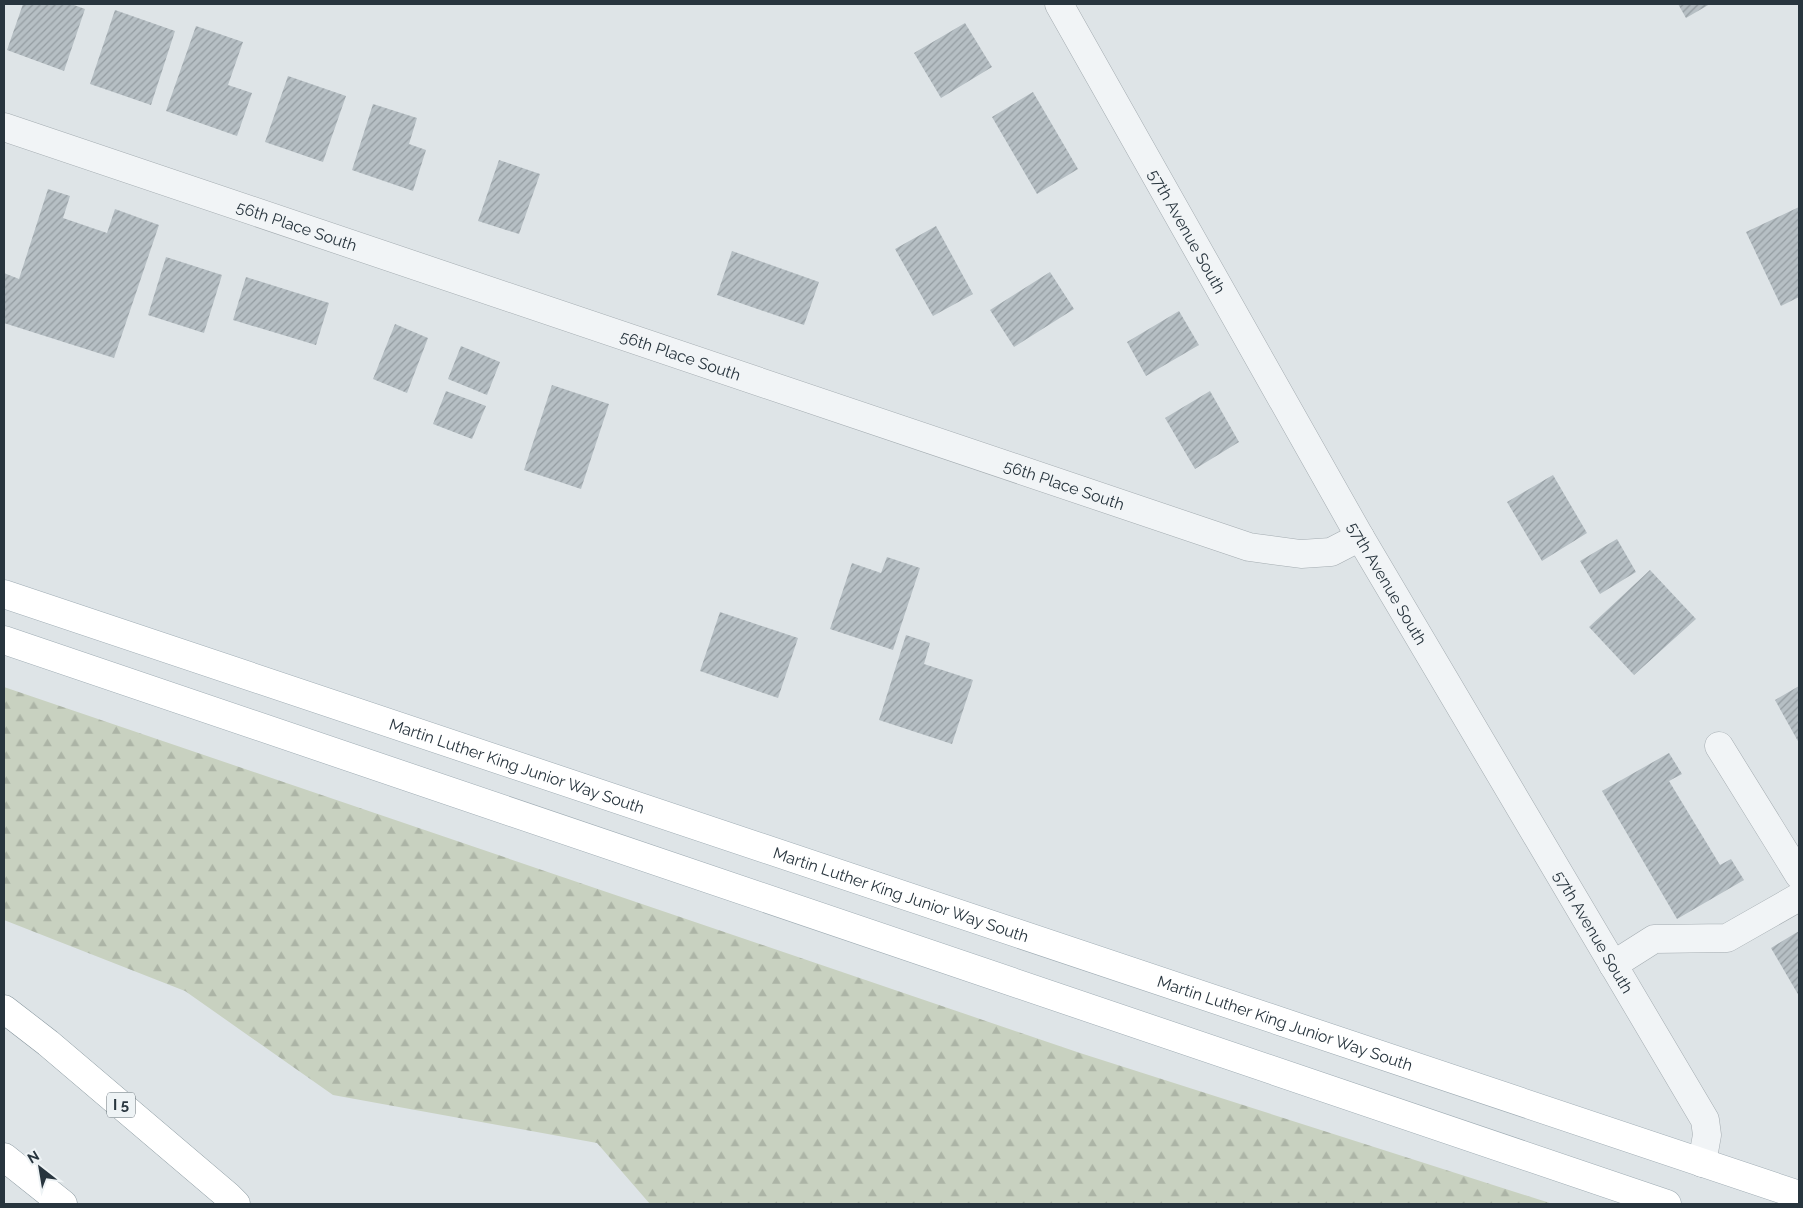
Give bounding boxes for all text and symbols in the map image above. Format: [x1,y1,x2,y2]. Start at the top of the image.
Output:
street label: 57th Avenue South [1144,166,1229,297]
street label: 56th Place South [234,197,359,255]
street label: 56th Place South [618,327,743,385]
street label: 56th Place South [1001,456,1127,514]
street label: 57th Avenue South [1344,519,1431,648]
street label: Martin Luther King Junior Way South [387,715,647,818]
street label: Martin Luther King Junior Way South [771,843,1031,946]
street label: 57th Avenue South [1550,867,1637,997]
street label: Martin Luther King Junior Way South [1155,972,1415,1075]
road number: I 5 [107,1092,135,1118]
north arrow [15,1143,65,1193]
text: N [25,1147,42,1166]

